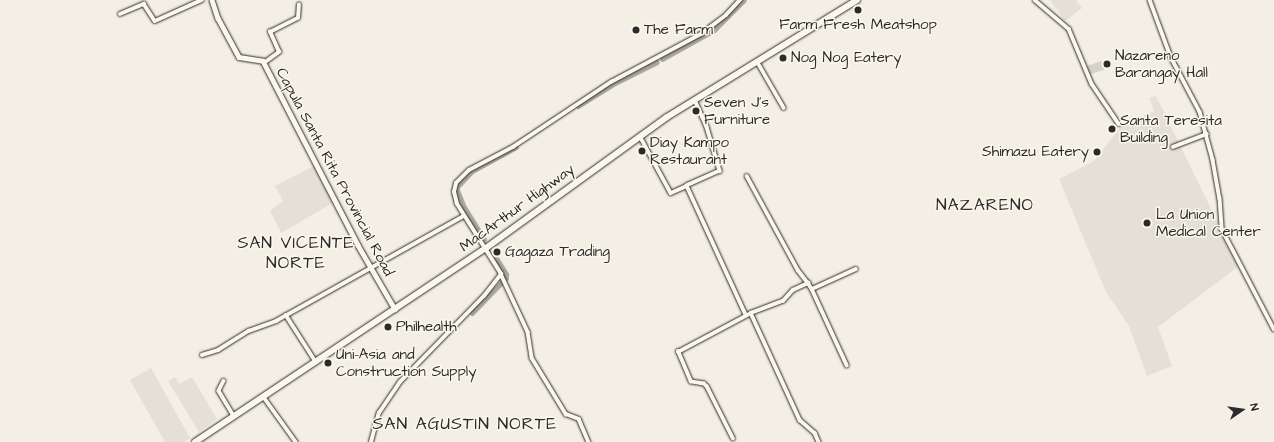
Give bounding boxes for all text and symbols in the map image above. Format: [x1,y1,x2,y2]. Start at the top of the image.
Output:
marker: Farm Fresh Meatshop [853,5,863,15]
place label: Farm Fresh Meatshop [779,16,937,34]
place label: The Farm [644,21,713,39]
marker: The Farm [631,25,641,35]
place label: Nazareno Barangay Hall [1115,46,1208,81]
place label: Nog Nog Eatery [791,49,901,67]
marker: Nog Nog Eatery [778,53,788,63]
marker: Nazareno Barangay Hall [1102,59,1112,69]
street label: Capula Santa Rita Provincial Road [272,65,398,279]
place label: Seven J's Furniture [704,93,770,128]
marker: Seven J's Furniture [691,106,701,116]
place label: Santa Teresita Building [1120,111,1222,146]
marker: Santa Teresita Building [1107,124,1117,134]
place label: Diay Kampo Restaurant [650,133,729,168]
place label: Shimazu Eatery [982,143,1089,161]
marker: Diay Kampo Restaurant [637,146,647,156]
marker: Shimazu Eatery [1092,147,1102,157]
street label: MacArthur Highway [456,160,578,256]
district label: NAZARENO [936,196,1034,216]
place label: La Union Medical Center [1156,205,1261,240]
marker: La Union Medical Center [1141,217,1153,229]
district label: SAN VICENTE NORTE [238,234,354,274]
place label: Gagaza Trading [505,243,610,261]
marker: Gagaza Trading [492,247,502,257]
place label: Philhealth [396,318,457,336]
marker: Philhealth [383,322,393,332]
place label: Uni-Asia and Construction Supply [336,345,476,380]
marker: Uni-Asia and Construction Supply [323,358,333,368]
north arrow [1222,390,1262,430]
text: N [1246,402,1262,412]
district label: SAN AGUSTIN NORTE [373,415,557,435]

